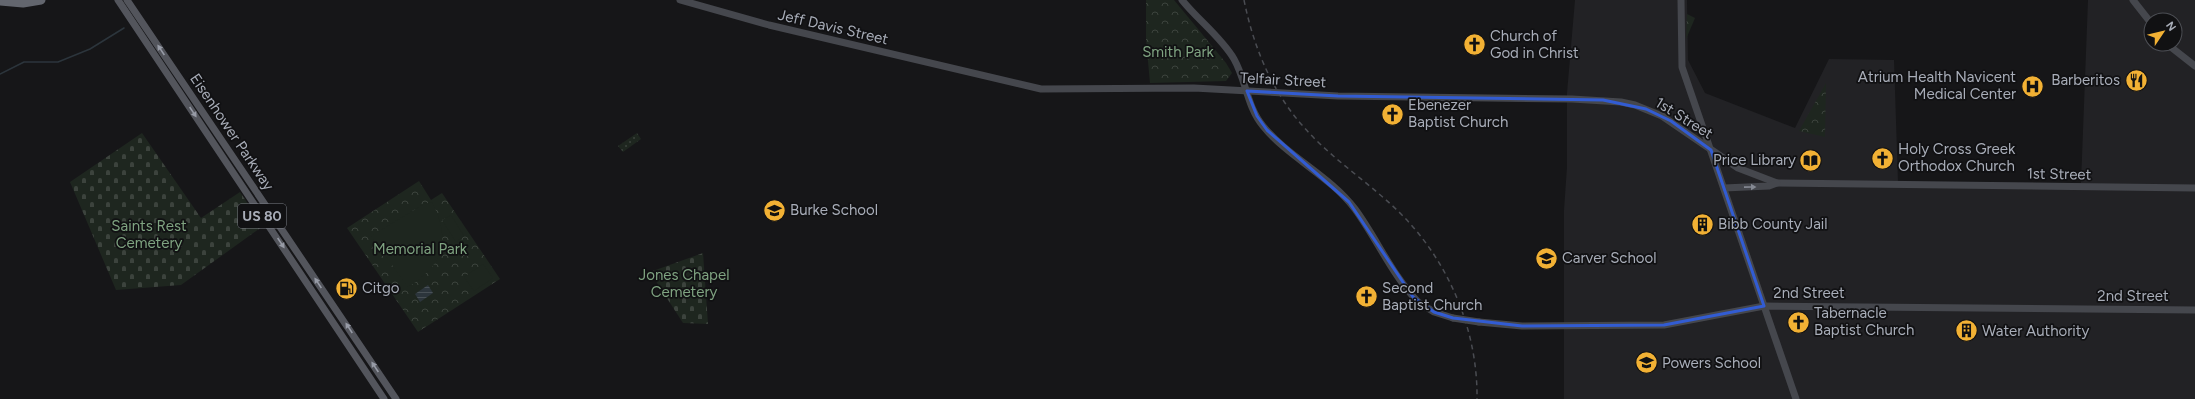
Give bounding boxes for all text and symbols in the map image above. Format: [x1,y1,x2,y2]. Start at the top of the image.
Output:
street label: Jeff Davis Street [776,6,890,48]
north arrow [2143,12,2183,52]
text: N [2163,19,2179,34]
place label: Church of God in Christ [1490,27,1579,62]
church icon: Church of God in Christ [1462,32,1488,58]
park label: Smith Park [1142,43,1215,61]
one-way arrow [157,45,165,56]
restaurant icon: Barberitos [2123,67,2149,93]
place label: Atrium Health Navicent Medical Center [1858,68,2016,103]
street label: Telfair Street [1239,69,1327,91]
street label: Eisenhower Parkway [186,70,278,194]
place label: Barberitos [2051,71,2120,89]
hospital icon: Atrium Health Navicent Medical Center [2019,73,2045,99]
street label: 1st Street [1652,93,1716,143]
place label: Ebenezer Baptist Church [1408,96,1508,131]
church icon: Ebenezer Baptist Church [1380,101,1406,127]
one-way arrow [189,106,196,118]
place label: Holy Cross Greek Orthodox Church [1898,140,2016,175]
church icon: Holy Cross Greek Orthodox Church [1869,145,1895,171]
library icon: Price Library [1798,147,1824,173]
place label: Price Library [1713,151,1796,169]
street label: 1st Street [2027,164,2092,184]
one-way arrow [1744,183,1756,190]
school or university icon: Burke School [762,197,788,223]
place label: Burke School [790,201,878,219]
road number: US 80 [238,204,286,228]
building icon: Bibb County Jail [1689,211,1715,237]
place label: Bibb County Jail [1718,215,1828,233]
park label: Saints Rest Cemetery [111,217,187,252]
one-way arrow [277,238,285,248]
park label: Memorial Park [373,240,468,258]
school or university icon: Carver School [1534,245,1560,271]
place label: Carver School [1562,249,1657,267]
park label: Jones Chapel Cemetery [639,266,729,301]
fuel station icon: Citgo [333,275,359,301]
one-way arrow [314,278,322,288]
place label: Citgo [362,279,400,297]
place label: Second Baptist Church [1382,279,1482,314]
church icon: Second Baptist Church [1353,284,1379,310]
street label: 2nd Street [1773,284,1845,302]
street label: 2nd Street [2097,287,2169,305]
place label: Tabernacle Baptist Church [1814,304,1914,339]
church icon: Tabernacle Baptist Church [1786,309,1812,335]
building icon: Water Authority [1954,318,1980,344]
one-way arrow [345,322,352,334]
place label: Water Authority [1982,322,2090,340]
school or university icon: Powers School [1633,350,1659,376]
place label: Powers School [1662,354,1761,372]
one-way arrow [371,362,379,372]

